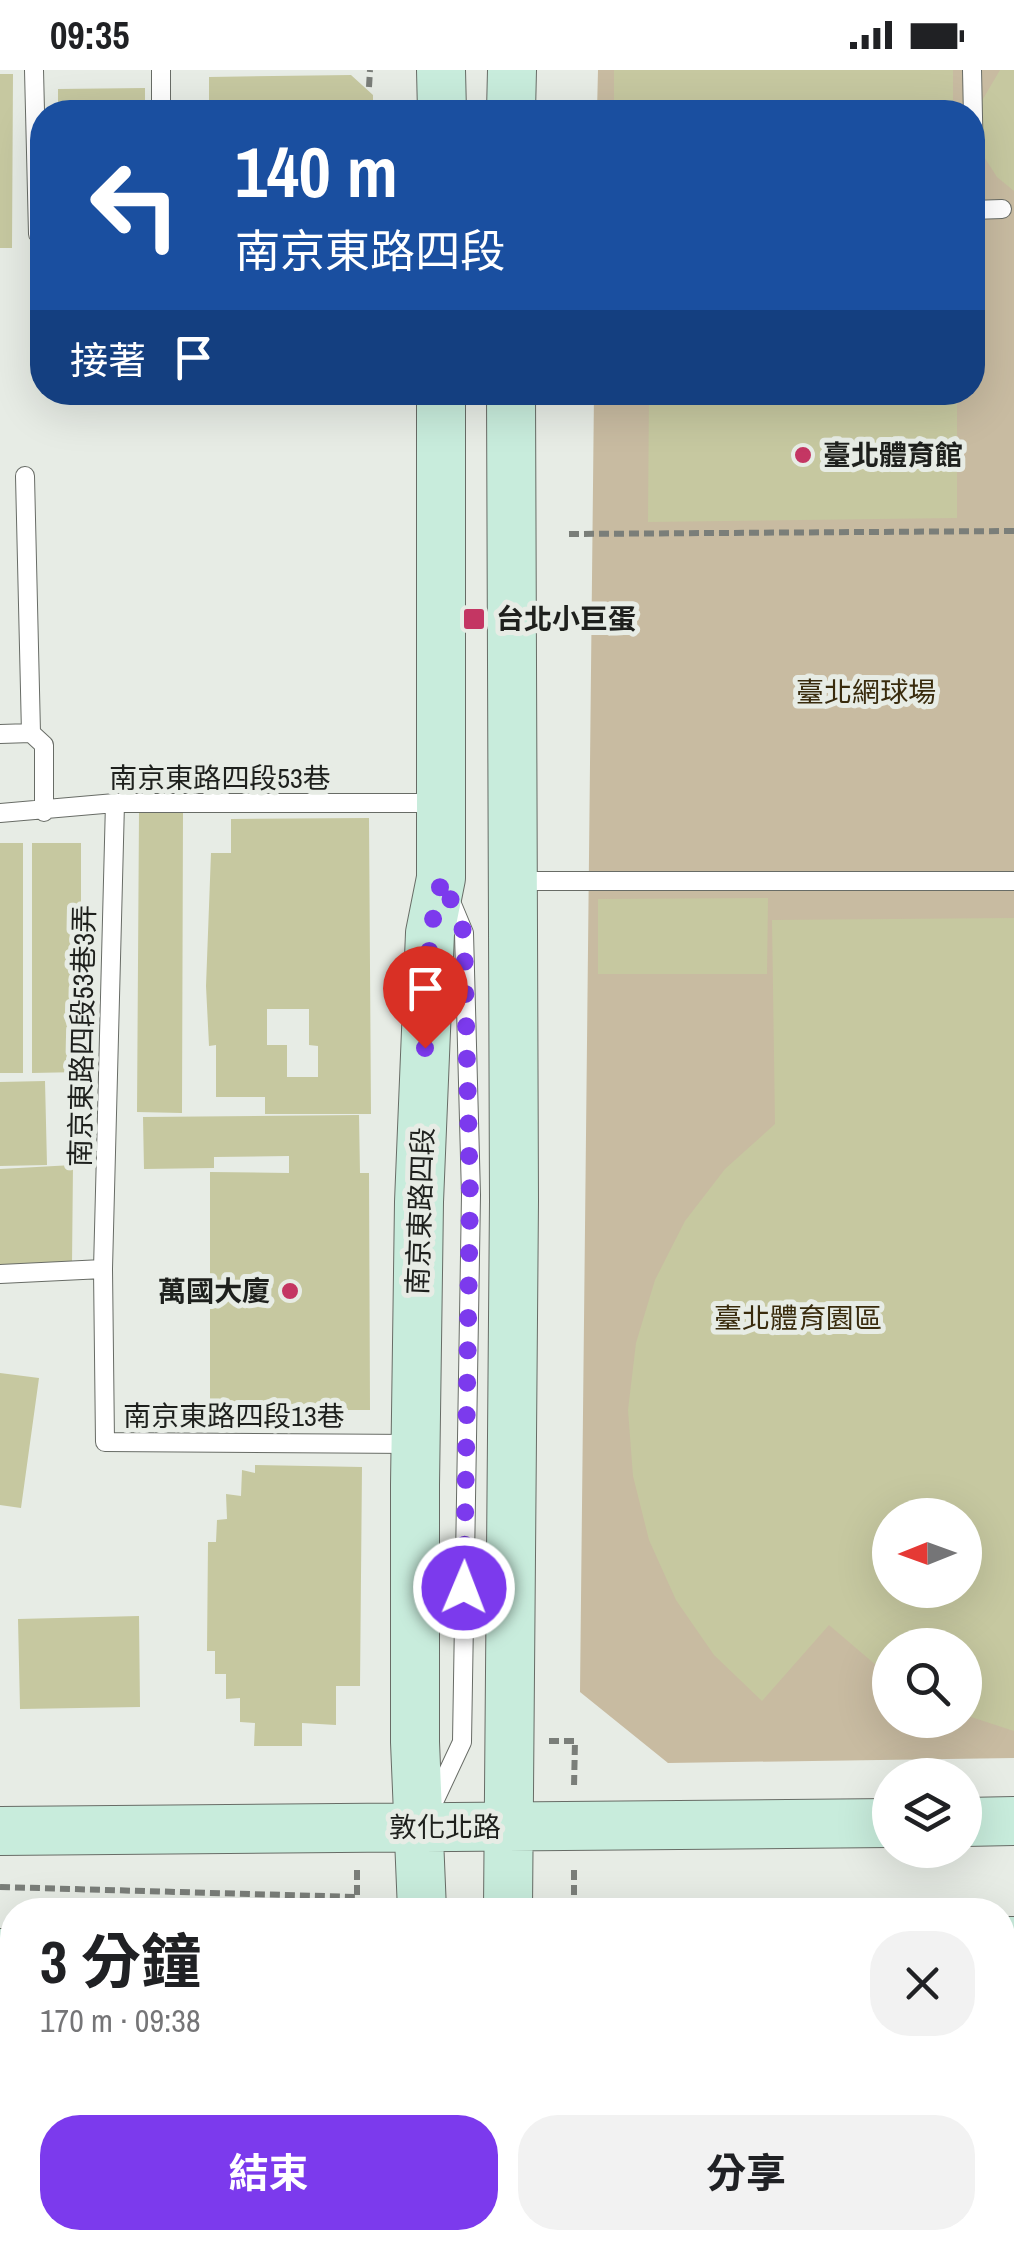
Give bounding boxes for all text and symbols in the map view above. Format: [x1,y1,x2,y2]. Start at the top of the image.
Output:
text: 09:35 [50,10,130,61]
text: 140 m [235,125,398,219]
icon: left [70,140,200,270]
text: 南京東路四段 [235,220,505,281]
icon: arrive [166,330,221,385]
text: 接著 [70,335,146,386]
place label: 臺北體育館 [823,436,963,474]
marker: 臺北體育館 [792,444,814,466]
place label: 台北小巨蛋 [496,600,636,638]
marker: 台北小巨蛋 [461,606,487,632]
park label: 臺北網球場 [796,673,936,711]
street label: 南京東路四段53巷 [109,759,331,797]
street label: 南京東路四段53巷3弄 [61,905,103,1167]
pin [383,946,468,1049]
icon: arrive [398,961,453,1016]
street label: 南京東路四段 [398,1126,442,1296]
place label: 萬國大廈 [158,1272,270,1310]
marker: 萬國大廈 [279,1280,301,1302]
park label: 臺北體育園區 [714,1299,882,1337]
street label: 南京東路四段13巷 [123,1397,345,1435]
north arrow [872,1498,982,1608]
map controls [872,1498,982,1868]
position arrow [412,1536,516,1640]
button: search [872,1628,982,1738]
button: layers [872,1758,982,1868]
street label: 敦化北路 [389,1808,501,1846]
text: 3 分鐘 [40,1921,201,2002]
button: close [870,1931,975,2036]
text: 170 m · 09:38 [40,1999,200,2042]
button: 結束 [40,2115,498,2230]
button: 分享 [518,2115,975,2230]

